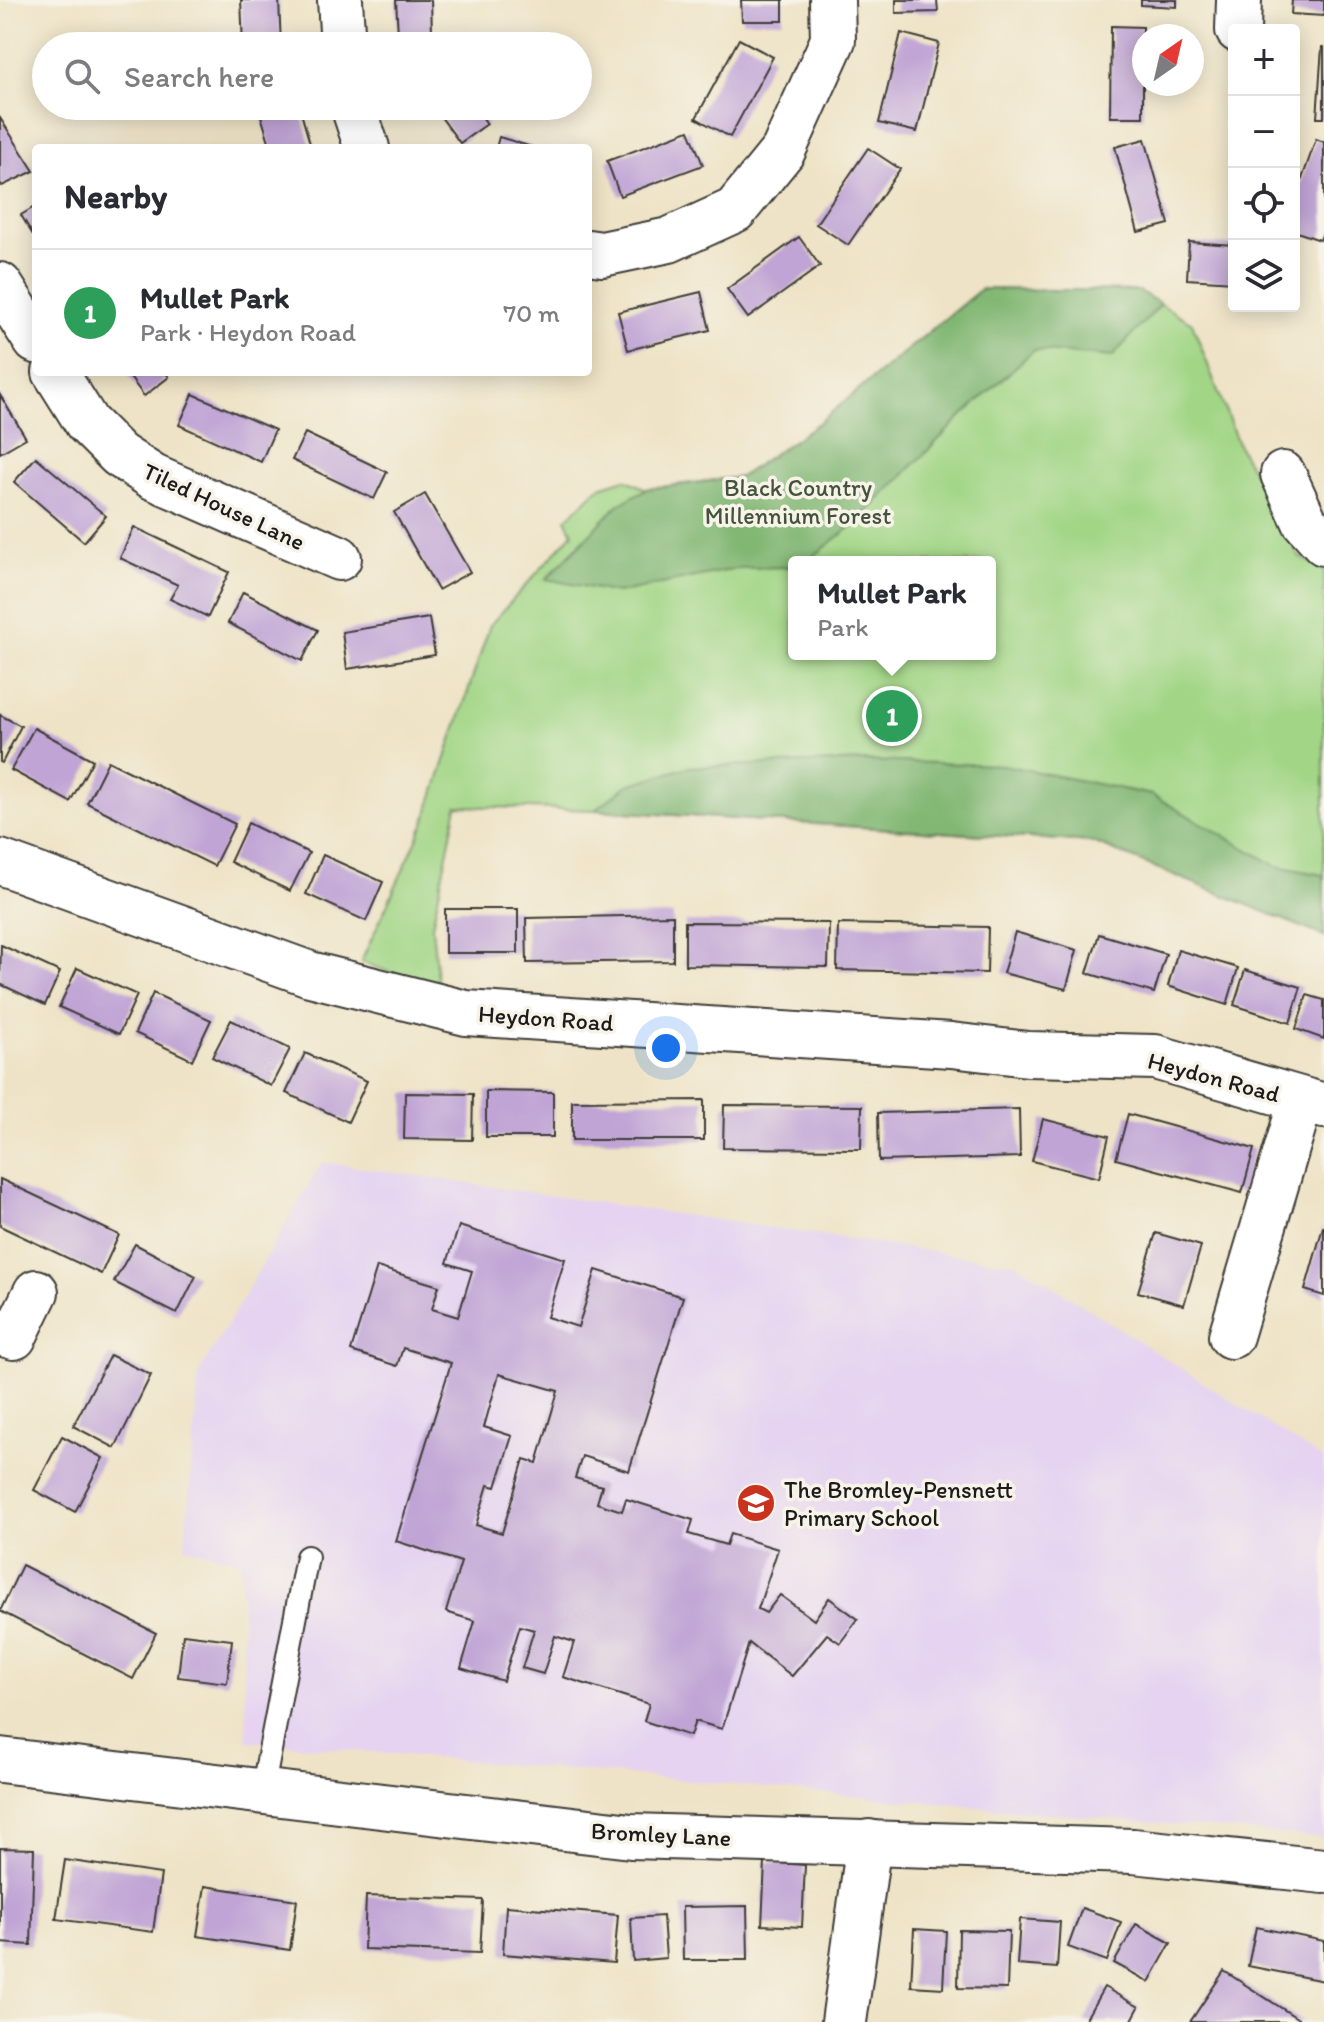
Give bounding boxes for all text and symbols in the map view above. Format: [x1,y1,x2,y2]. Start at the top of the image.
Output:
north arrow [1132,24,1204,96]
map controls [1228,24,1300,312]
button: + [1228,24,1300,96]
search box [32,32,592,120]
icon: search [60,54,104,98]
text: Search here [124,58,274,95]
button: − [1228,96,1300,168]
button: locate [1228,168,1300,240]
text: Nearby [64,176,167,217]
button: layers [1228,240,1300,312]
text: Mullet Park [140,279,289,316]
text: 1 [84,297,96,329]
text: 70 m [503,297,560,329]
text: Park · Heydon Road [140,316,356,348]
street label: Tiled House Lane [138,456,310,556]
park label: Black Country Millennium Forest [705,473,891,530]
popup [788,556,996,660]
text: Mullet Park [817,574,967,611]
text: Park [817,611,868,643]
pin: 1 [866,686,918,746]
street label: Heydon Road [477,999,615,1037]
your location [646,1028,686,1068]
street label: Heydon Road [1145,1045,1283,1109]
place label: The Bromley-Pensnett Primary School [784,1475,1013,1532]
school or university icon: The Bromley-Pensnett Primary School [735,1482,777,1524]
street label: Bromley Lane [590,1816,732,1852]

